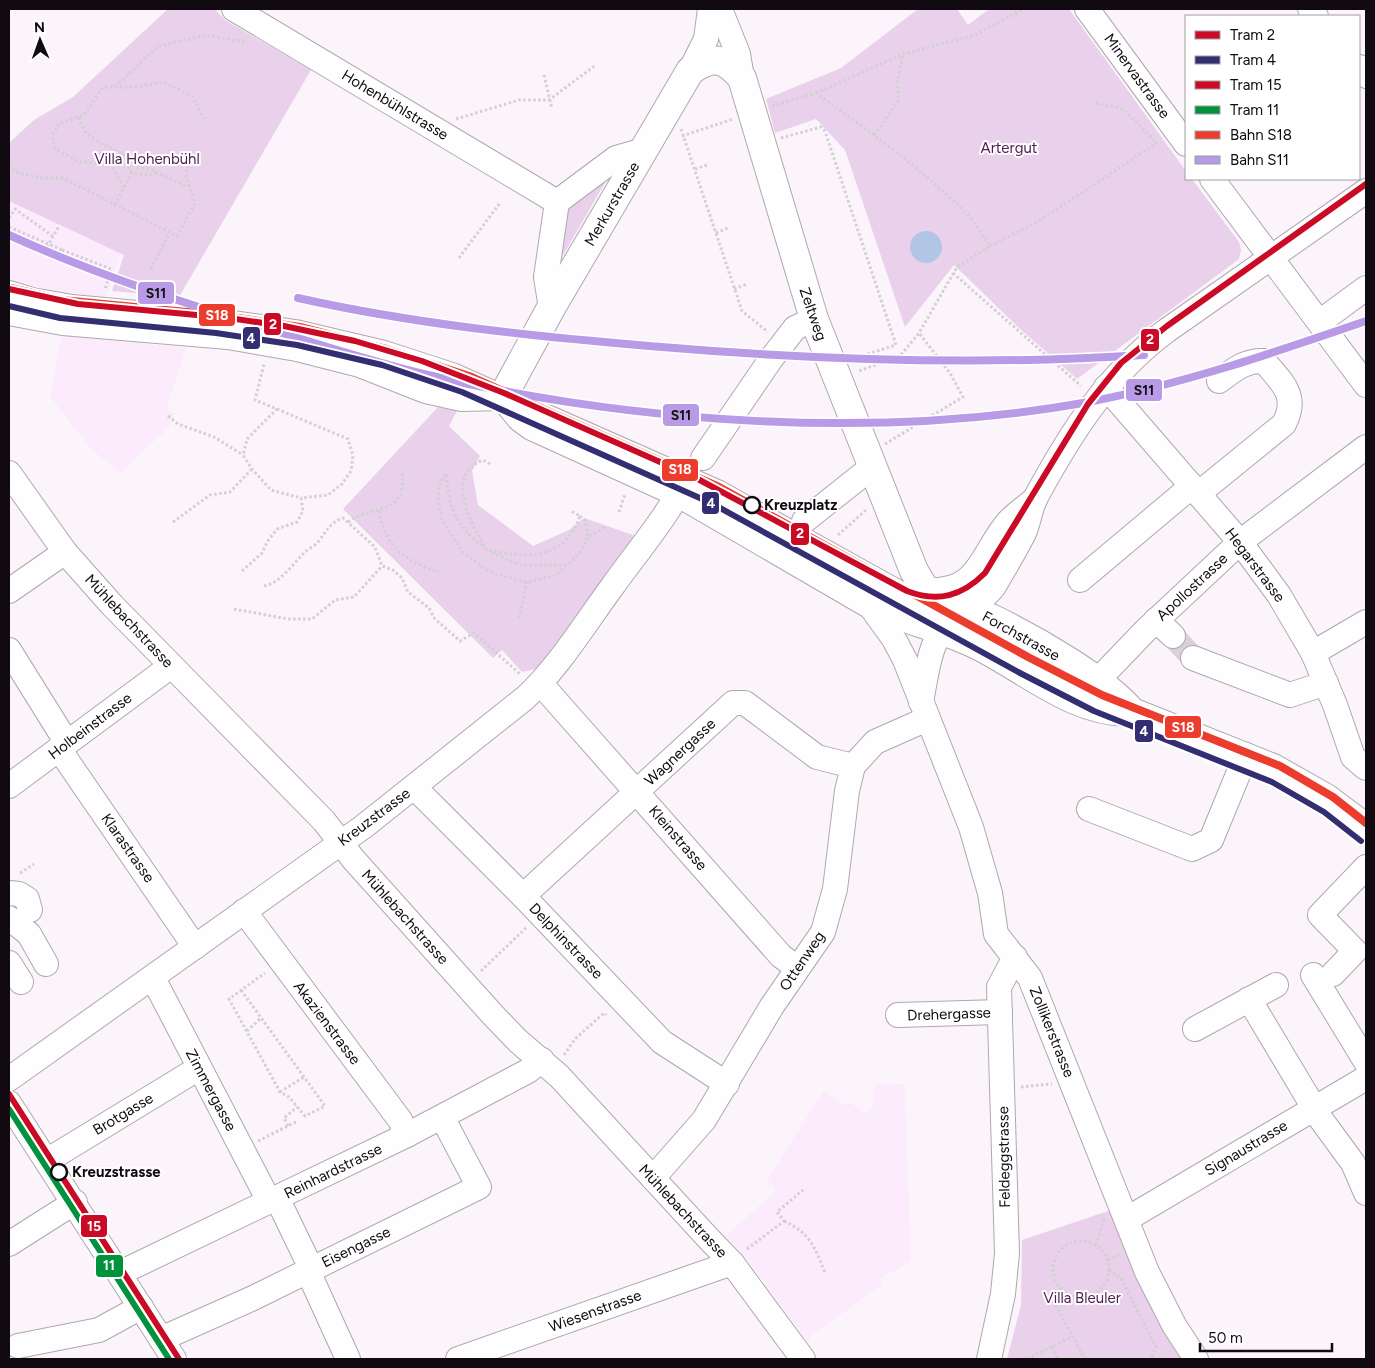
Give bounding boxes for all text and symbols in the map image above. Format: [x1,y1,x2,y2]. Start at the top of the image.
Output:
north arrow [15,15,65,65]
legend [1185,15,1360,180]
text: N [34,19,45,36]
text: Tram 2 [1230,26,1275,44]
street label: Minervastrasse [1100,30,1174,122]
text: Tram 4 [1230,51,1276,69]
street label: Hohenbühlstrasse [338,66,452,144]
text: Tram 15 [1230,76,1282,94]
text: Tram 11 [1230,101,1279,119]
text: Bahn S18 [1230,126,1292,144]
park label: Artergut [981,139,1038,157]
park label: Villa Hohenbühl [94,150,200,168]
text: Bahn S11 [1230,151,1289,169]
street label: Merkurstrasse [581,159,643,249]
line badge: S11 [137,281,175,305]
text: S11 [146,285,166,302]
street label: Zeltweg [795,285,831,343]
line badge: S18 [198,303,236,327]
text: S18 [206,307,228,324]
line badge: 2 [263,312,282,336]
text: 2 [269,316,277,333]
line badge: 4 [242,326,261,350]
line badge: 2 [1140,328,1160,352]
text: 4 [247,330,256,347]
text: 2 [1146,331,1154,348]
line badge: S11 [1125,378,1163,402]
text: S11 [1134,382,1154,399]
line badge: S11 [662,403,700,427]
text: S11 [671,407,691,424]
line badge: S18 [661,458,699,482]
text: S18 [669,461,691,478]
line badge: 4 [701,491,720,515]
text: 4 [707,495,716,512]
marker: Kreuzplatz [743,496,761,514]
place label: Kreuzplatz [764,496,837,514]
line badge: 2 [790,522,810,546]
street label: Hegarstrasse [1221,524,1289,606]
text: 2 [796,525,804,542]
street label: Apollostrasse [1153,550,1231,624]
street label: Mühlebachstrasse [81,570,177,672]
street label: Forchstrasse [979,607,1063,665]
street label: Holbeinstrasse [45,689,135,763]
street label: Wagnergasse [641,715,719,789]
line badge: S18 [1164,715,1202,739]
line badge: 4 [1134,719,1154,743]
text: S18 [1172,719,1194,736]
text: 4 [1140,723,1149,740]
street label: Kreuzstrasse [334,784,414,850]
street label: Kleinstrasse [645,802,711,874]
street label: Klarastrasse [98,810,158,886]
street label: Mühlebachstrasse [358,866,452,968]
street label: Delphinstrasse [525,899,607,983]
street label: Ottenweg [776,928,828,994]
street label: Akazienstrasse [290,978,364,1068]
street label: Zollikerstrasse [1026,984,1078,1080]
street label: Drehergasse [907,1004,991,1024]
street label: Zimmergasse [182,1046,240,1134]
street label: Brotgasse [90,1089,156,1139]
street label: Feldeggstrasse [994,1106,1014,1208]
street label: Signaustrasse [1201,1116,1291,1180]
street label: Reinhardstrasse [281,1139,385,1203]
street label: Mühlebachstrasse [635,1160,731,1262]
marker: Kreuzstrasse [50,1163,68,1181]
place label: Kreuzstrasse [72,1163,161,1181]
line badge: 15 [80,1214,108,1238]
text: 15 [87,1218,101,1235]
street label: Eisengasse [319,1223,393,1271]
line badge: 11 [95,1254,124,1278]
text: 11 [103,1257,115,1274]
street label: Wiesenstrasse [546,1286,644,1336]
park label: Villa Bleuler [1043,1289,1121,1307]
scale bar [1200,1320,1332,1352]
text: 50 m [1208,1329,1243,1347]

